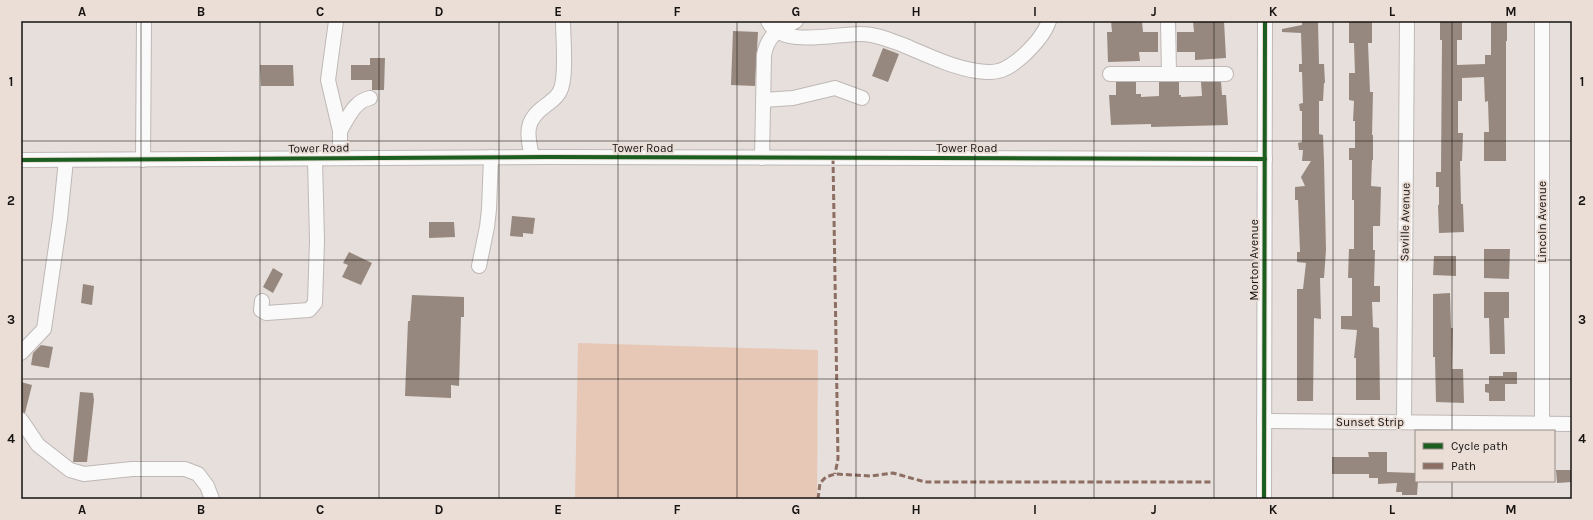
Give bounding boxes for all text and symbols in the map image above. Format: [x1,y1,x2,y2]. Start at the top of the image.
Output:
text: A [78,4,86,19]
text: B [197,4,205,19]
text: C [316,4,324,19]
text: D [435,4,444,19]
text: E [554,4,562,19]
text: F [673,4,681,19]
text: G [792,4,800,19]
text: H [911,4,921,19]
text: I [1033,4,1037,19]
text: J [1151,4,1157,19]
text: K [1269,4,1278,19]
text: L [1389,4,1396,19]
text: M [1505,4,1517,19]
text: 1 [9,74,13,89]
text: 1 [1580,74,1584,89]
street label: Tower Road [288,140,350,156]
street label: Tower Road [612,141,674,155]
street label: Tower Road [936,141,998,155]
street label: Lincoln Avenue [1535,181,1549,263]
street label: Saville Avenue [1397,183,1413,261]
text: 2 [7,193,15,208]
text: 2 [1578,193,1586,208]
street label: Morton Avenue [1247,219,1261,301]
text: 3 [7,312,15,327]
text: 3 [1578,312,1586,327]
street label: Sunset Strip [1336,415,1404,429]
legend [1415,430,1555,482]
text: 4 [7,431,15,446]
text: 4 [1578,431,1586,446]
text: Cycle path [1451,439,1508,453]
text: Path [1451,459,1476,473]
text: A [78,502,86,517]
text: B [197,502,205,517]
text: C [316,502,324,517]
text: D [435,502,444,517]
text: E [554,502,562,517]
text: F [673,502,681,517]
text: G [792,502,800,517]
text: H [911,502,921,517]
text: I [1033,502,1037,517]
text: J [1151,502,1157,517]
text: K [1269,502,1278,517]
text: L [1389,502,1396,517]
text: M [1505,502,1517,517]

